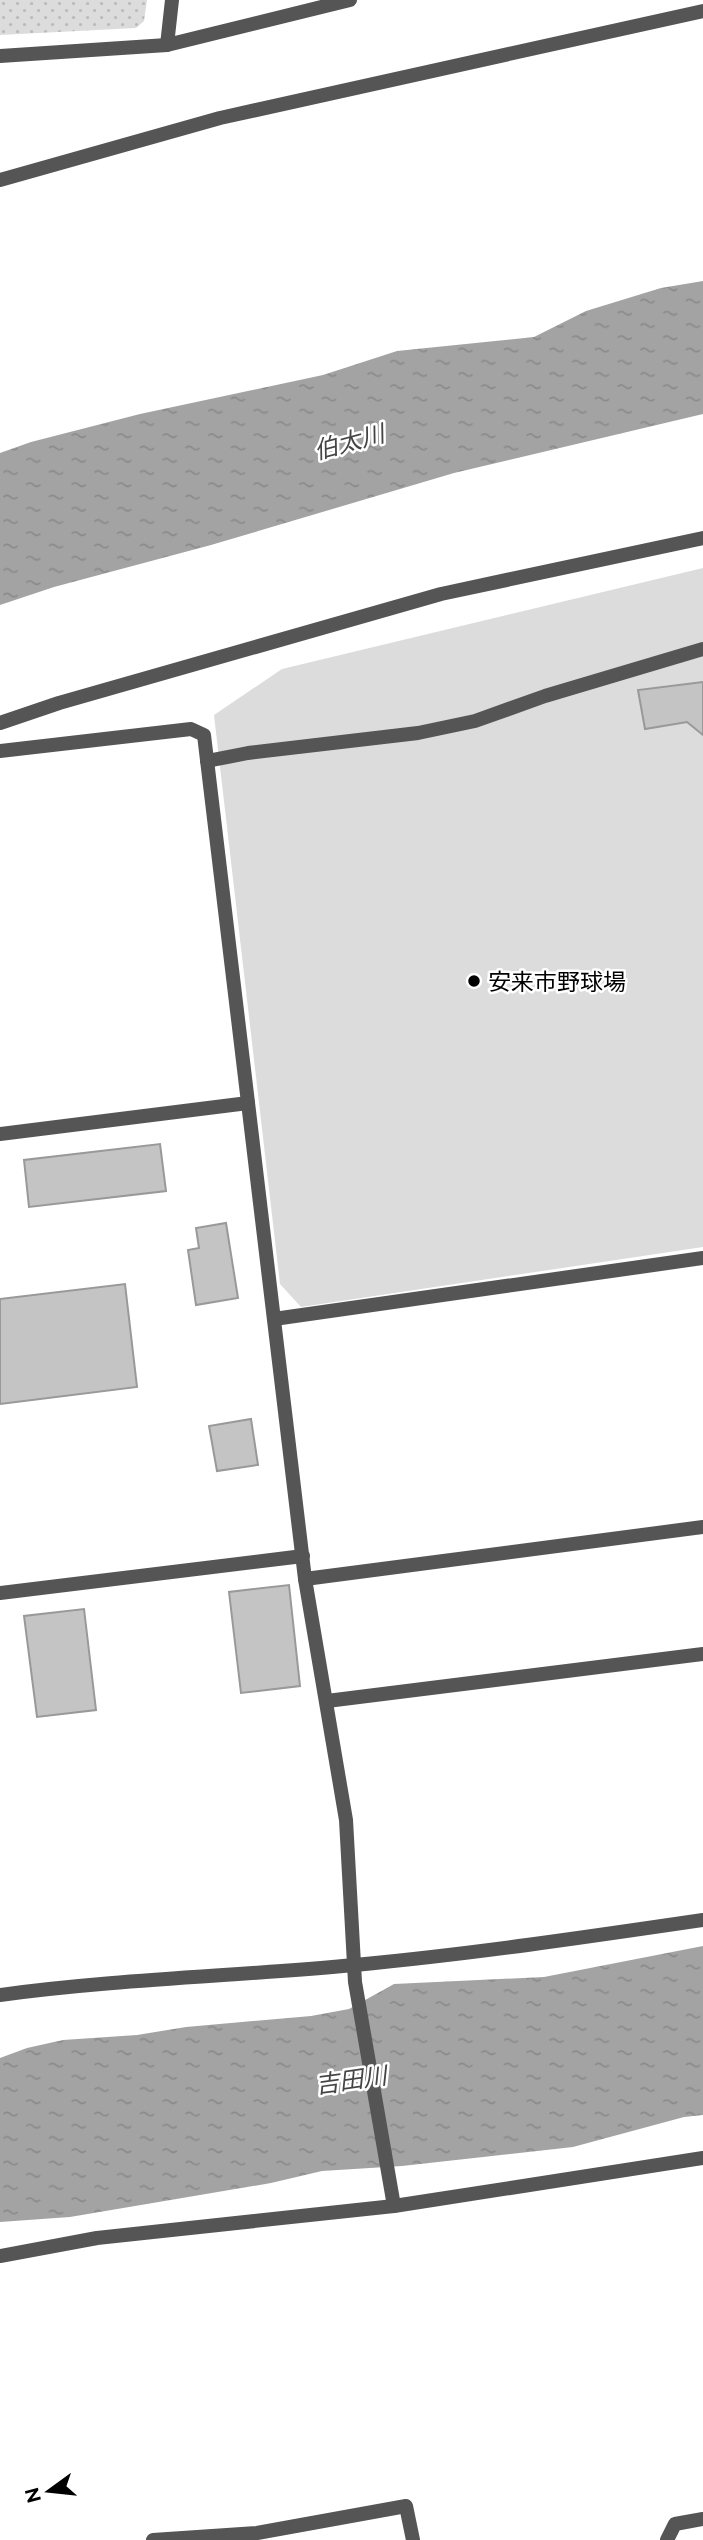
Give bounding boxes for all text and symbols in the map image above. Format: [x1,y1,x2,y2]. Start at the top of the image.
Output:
water label: 伯太川 [310,418,390,465]
place label: 安来市野球場 [488,968,626,995]
marker: 安来市野球場 [466,973,482,989]
water label: 吉田川 [313,2060,392,2099]
north arrow [14,2456,84,2526]
text: N [20,2486,45,2505]

